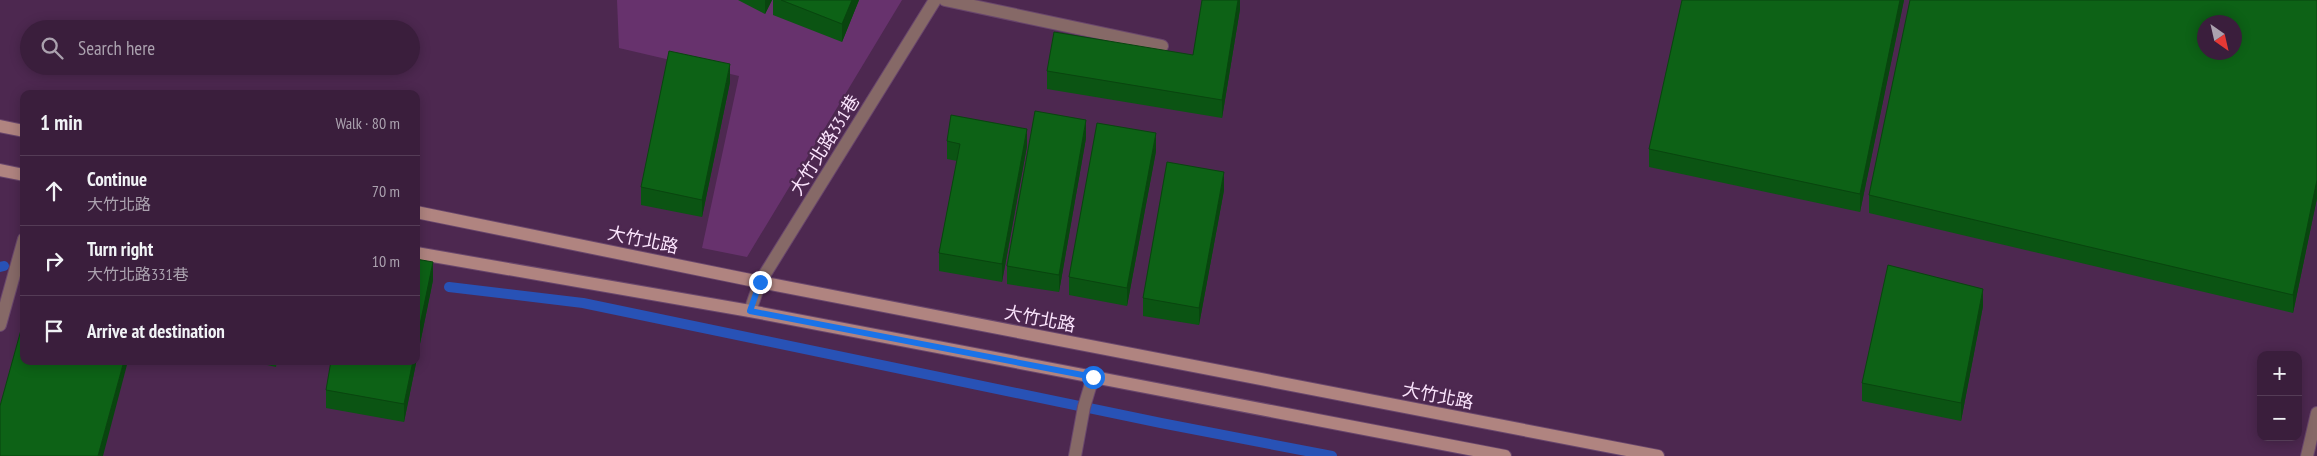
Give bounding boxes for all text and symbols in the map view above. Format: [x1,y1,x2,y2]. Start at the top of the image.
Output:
north arrow [2197,15,2242,60]
search box [20,20,420,75]
icon: search [38,34,66,62]
text: Search here [78,36,155,60]
street label: 大竹北路331巷 [785,90,865,199]
text: 1 min [40,109,82,136]
text: Walk · 80 m [335,113,400,133]
text: Continue [87,167,147,191]
icon: ahead [40,177,68,205]
text: 70 m [372,181,400,201]
text: 大竹北路 [87,194,151,214]
street label: 大竹北路 [605,221,681,258]
text: Turn right [87,237,153,261]
icon: right [40,247,68,275]
text: 10 m [372,251,400,271]
text: 大竹北路331巷 [87,264,189,284]
route end [749,271,772,294]
street label: 大竹北路 [1003,300,1078,337]
icon: arrive [40,317,68,345]
text: Arrive at destination [87,319,225,343]
map controls [2257,351,2302,441]
button: + [2257,351,2302,396]
route start [1082,366,1105,389]
street label: 大竹北路 [1401,377,1476,414]
button: − [2257,396,2302,441]

